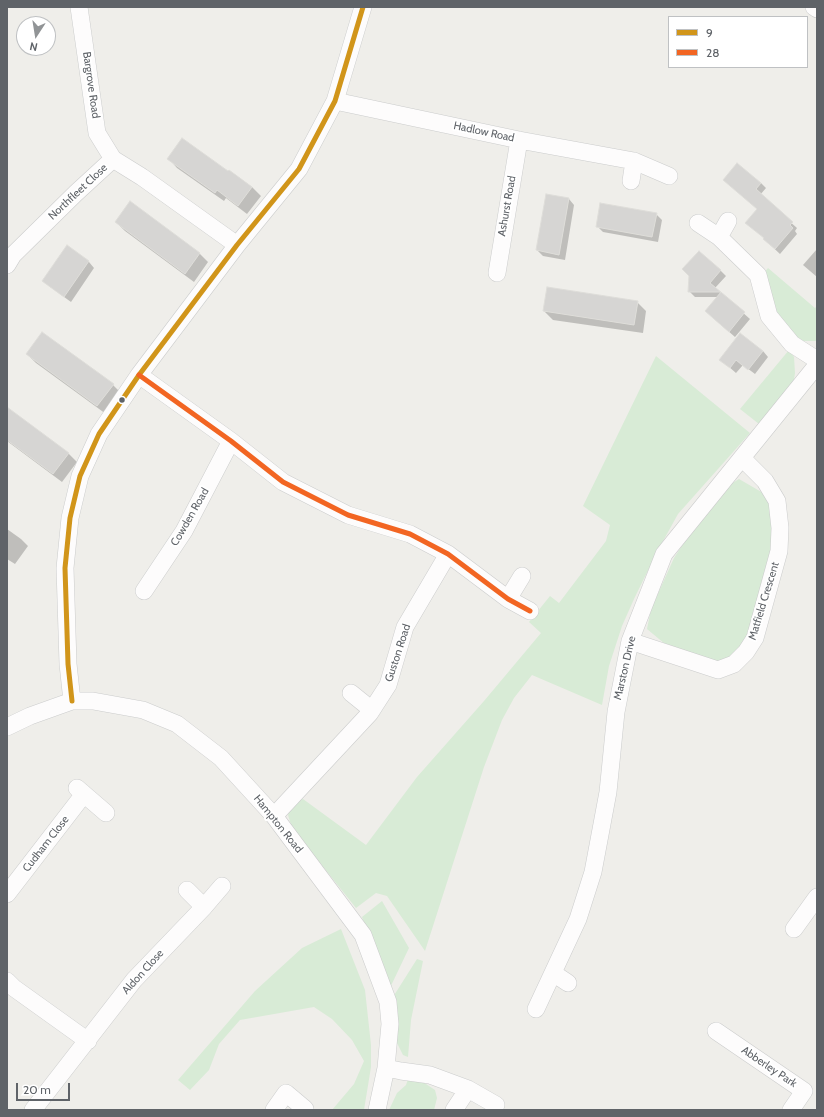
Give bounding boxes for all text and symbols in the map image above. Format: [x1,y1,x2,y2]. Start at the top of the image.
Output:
north arrow [16,16,56,56]
legend [668,16,808,68]
text: 9 [706,25,713,40]
text: N [28,39,39,54]
text: 28 [706,45,720,60]
street label: Bargrove Road [80,51,102,119]
street label: Hadlow Road [452,119,516,145]
street label: Northfleet Close [46,161,110,223]
street label: Ashurst Road [495,175,519,237]
unlabelled marker [117,395,127,405]
street label: Cowden Road [168,486,212,548]
street label: Matfield Crescent [746,560,782,642]
street label: Guston Road [382,623,414,683]
street label: Marston Drive [611,635,639,701]
street label: Hampton Road [251,792,305,856]
street label: Cudham Close [20,813,72,875]
street label: Aldon Close [120,947,166,997]
street label: Abberley Park [739,1044,799,1090]
scale bar [18,1075,72,1101]
text: 20 m [23,1082,51,1097]

